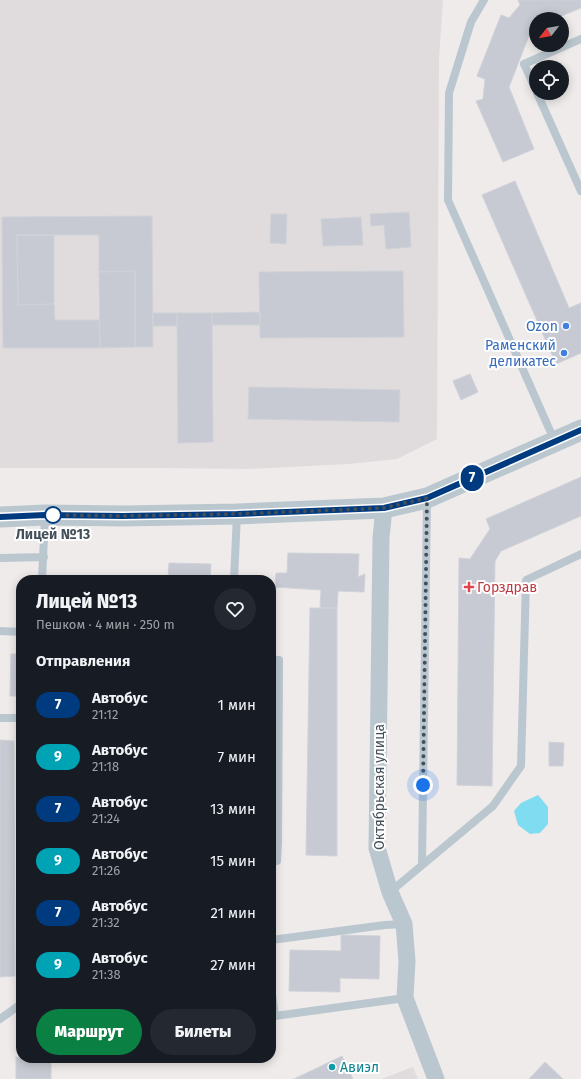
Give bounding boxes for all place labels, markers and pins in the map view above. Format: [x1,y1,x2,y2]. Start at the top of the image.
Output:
place label: Ozon [526,318,558,335]
marker: Ozon [561,321,571,331]
place label: Раменский деликатес [485,337,556,370]
marker: Раменский деликатес [559,348,569,358]
marker: Лицей №13 [44,506,62,524]
place label: Лицей №13 [16,526,90,543]
place label: Горздрав [477,579,537,596]
marker: Горздрав [464,582,474,592]
place label: Авиэл [340,1059,379,1076]
marker: Авиэл [327,1062,337,1072]

